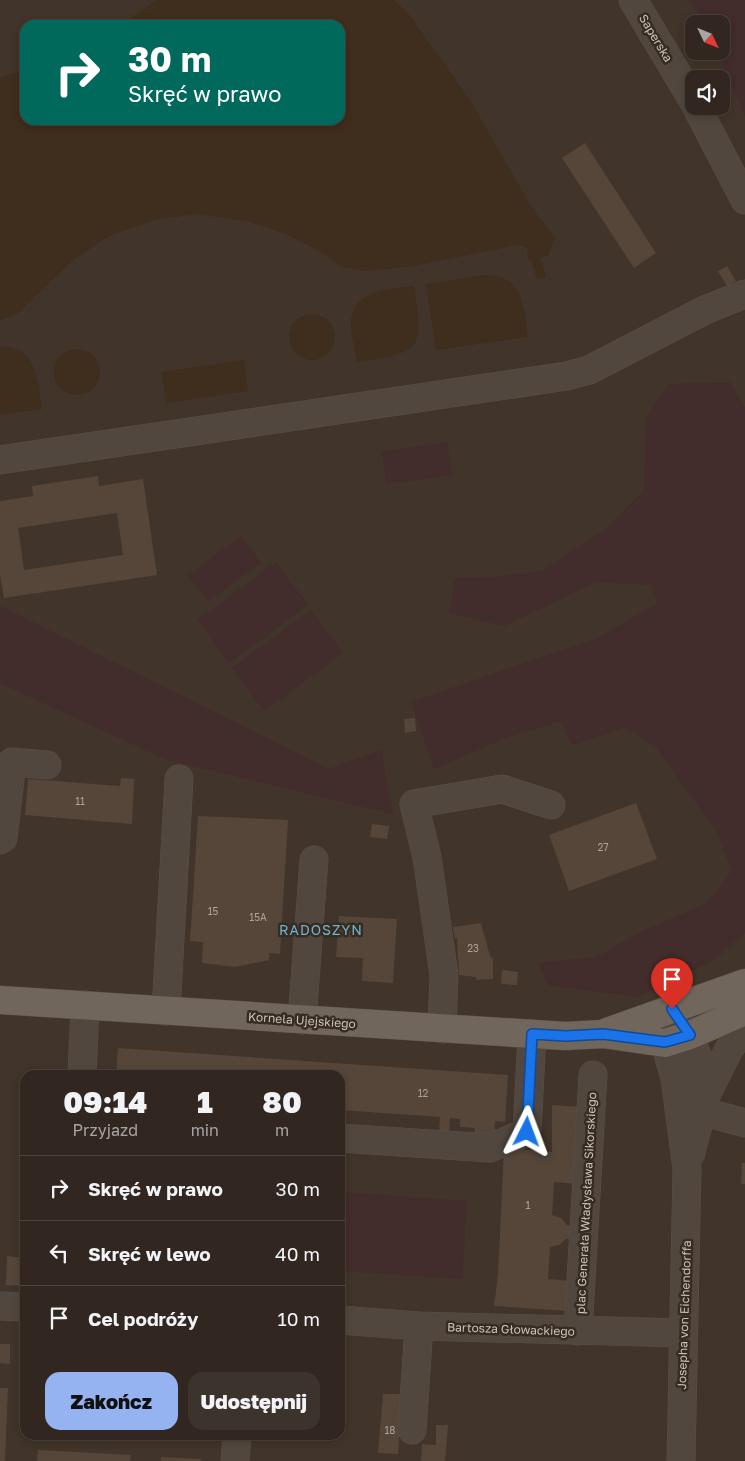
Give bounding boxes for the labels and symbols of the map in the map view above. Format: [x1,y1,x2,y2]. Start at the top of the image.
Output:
street label: Saperska [636,11,676,65]
north arrow [685,15,730,60]
house number: 11 [75,795,85,807]
house number: 27 [597,841,609,853]
house number: 15 [208,905,219,917]
house number: 15A [249,911,267,923]
district label: RADOSZYN [279,921,363,938]
house number: 23 [467,942,479,954]
pin [651,958,693,1009]
street label: Kornela Ujejskiego [248,1009,356,1031]
house number: 12 [418,1087,429,1099]
street label: plac Generała Władysława Sikorskiego [573,1092,599,1314]
position arrow [500,1105,552,1157]
house number: 1 [526,1199,531,1211]
street label: Josepha von Eichendorffa [674,1240,694,1390]
street label: Bartosza Głowackiego [447,1319,575,1339]
house number: 18 [385,1424,395,1436]

